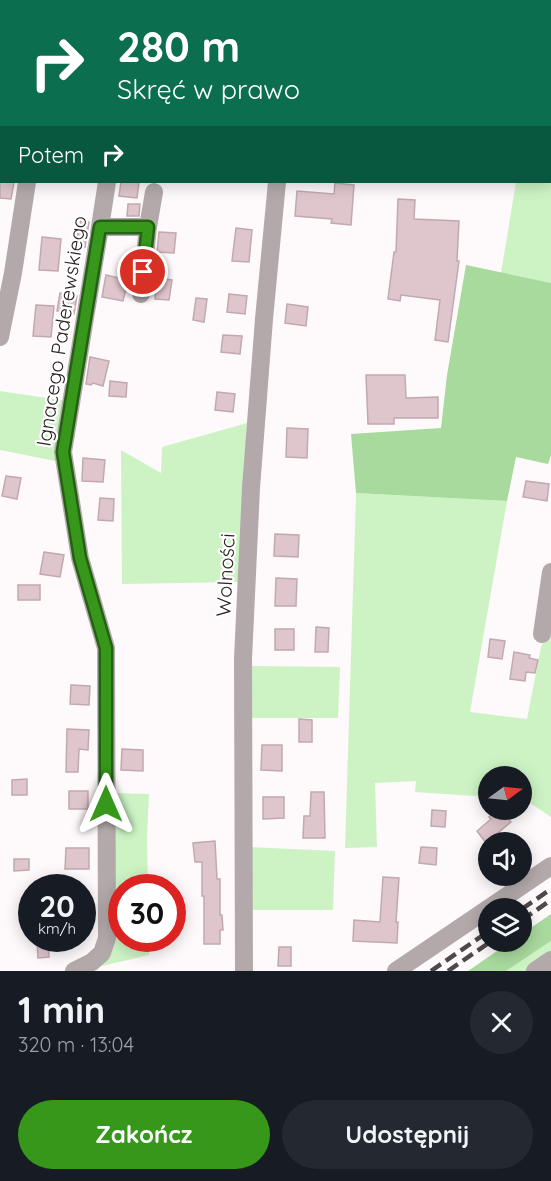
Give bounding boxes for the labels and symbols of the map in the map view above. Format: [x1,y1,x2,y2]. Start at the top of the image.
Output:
street label: Ignacego Paderewskiego [30,214,92,448]
pin [117,246,168,297]
street label: Wolności [210,533,240,617]
north arrow [478,766,532,820]
position arrow [74,772,138,836]
speed limit sign: 30 [108,874,186,952]

